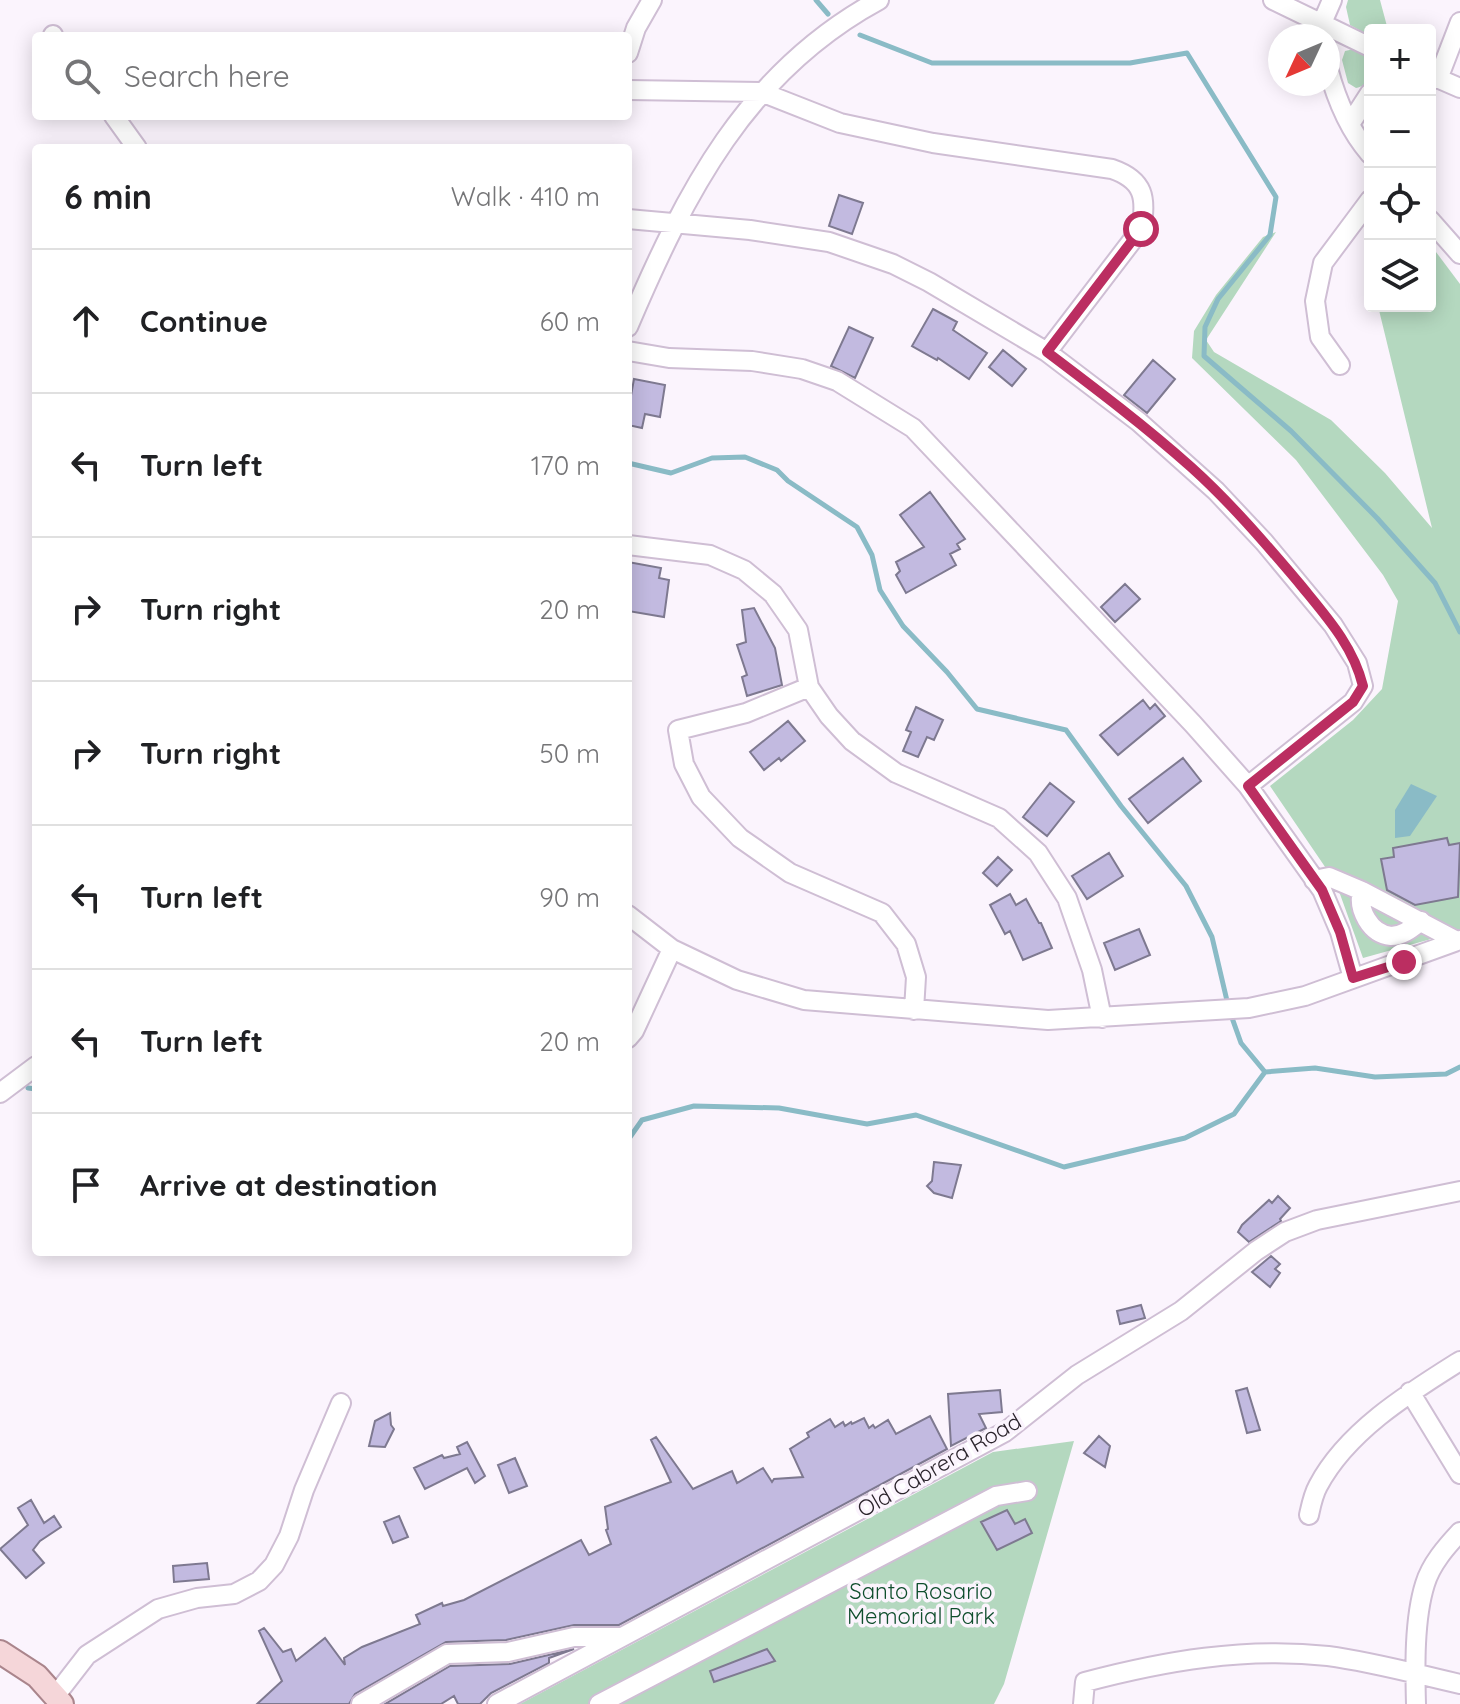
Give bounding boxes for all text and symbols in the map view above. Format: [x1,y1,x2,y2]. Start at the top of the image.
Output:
north arrow [1268,24,1340,96]
map controls [1364,24,1436,312]
button: + [1364,24,1436,96]
search box [32,32,632,120]
icon: search [60,54,104,98]
text: Search here [124,57,290,95]
button: − [1364,96,1436,168]
button: locate [1364,168,1436,240]
text: 6 min [64,175,152,218]
text: Walk · 410 m [451,180,600,213]
route start [1123,211,1159,247]
button: layers [1364,240,1436,312]
icon: ahead [64,299,108,343]
text: Continue [140,302,268,340]
text: 60 m [540,305,600,338]
icon: left [64,443,108,487]
text: Turn left [140,446,263,484]
text: 170 m [531,449,600,482]
icon: right [64,587,108,631]
text: Turn right [140,590,281,628]
text: 20 m [539,593,600,626]
icon: right [64,731,108,775]
text: Turn right [140,734,281,772]
text: 50 m [540,737,600,770]
icon: left [64,875,108,919]
text: Turn left [140,878,263,916]
text: 90 m [539,881,600,914]
route end [1386,944,1422,980]
icon: left [64,1019,108,1063]
text: Turn left [140,1022,263,1060]
text: 20 m [539,1025,600,1058]
icon: arrive [64,1163,108,1207]
text: Arrive at destination [140,1166,438,1204]
street label: Old Cabrera Road [852,1407,1026,1523]
park label: Santo Rosario Memorial Park [847,1577,995,1630]

